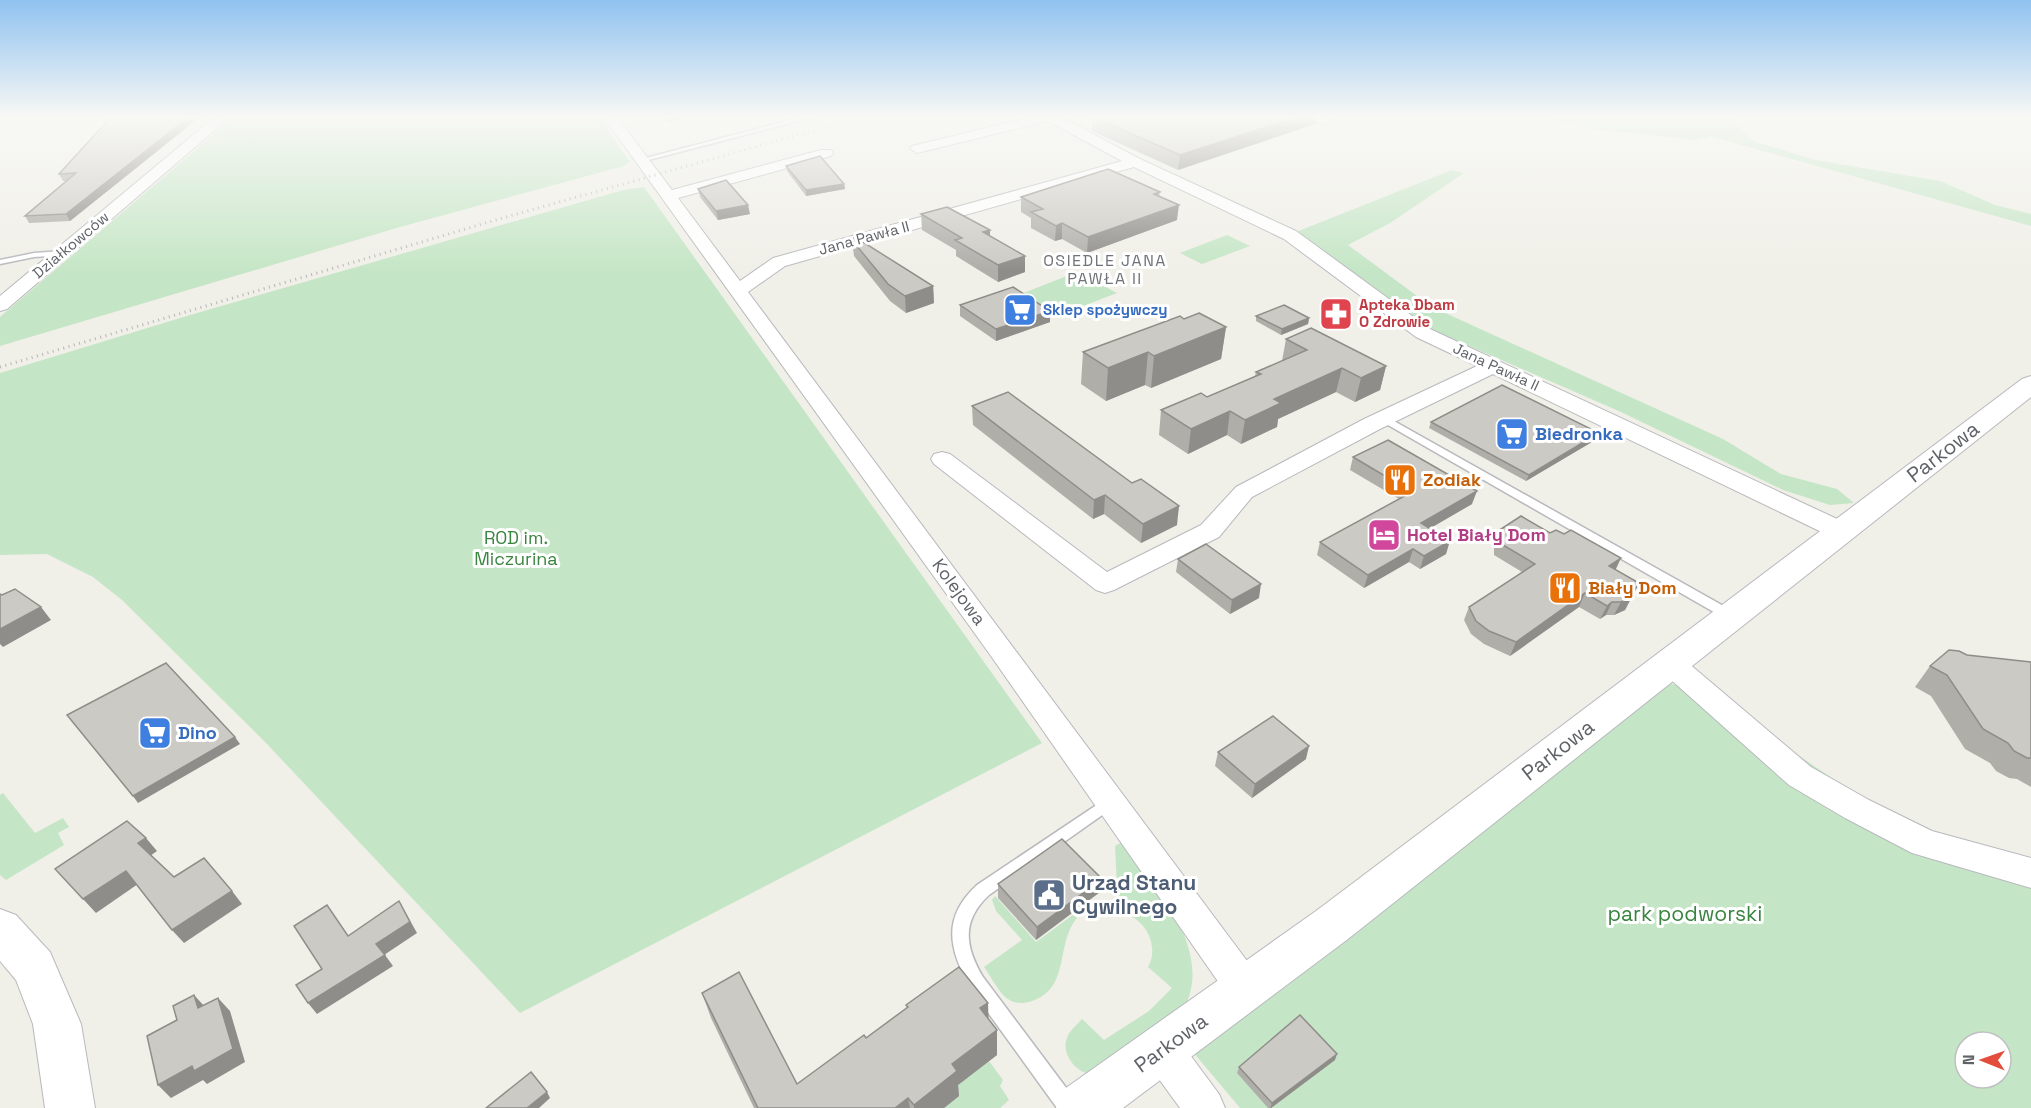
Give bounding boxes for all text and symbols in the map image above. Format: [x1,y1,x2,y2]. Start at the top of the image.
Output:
street label: Działkowców [28,207,113,282]
street label: Jana Pawła II [816,216,911,259]
district label: OSIEDLE JANA PAWŁA II [1043,250,1167,289]
supermarket icon: Sklep spożywczy [1002,292,1038,328]
place label: Apteka Dbam O Zdrowie [1359,295,1455,331]
pharmacy icon: Apteka Dbam O Zdrowie [1318,296,1354,332]
place label: Sklep spożywczy [1043,300,1168,319]
street label: Jana Pawła II [1450,338,1542,395]
street label: Parkowa [1901,415,1984,488]
supermarket icon: Biedronka [1494,416,1530,452]
place label: Biedronka [1535,422,1623,445]
restaurant icon: Zodiak [1382,462,1418,498]
place label: Zodiak [1423,468,1481,491]
hotel icon: Hotel Biały Dom [1366,517,1402,553]
place label: Hotel Biały Dom [1407,523,1546,546]
park label: ROD im. Miczurina [474,526,558,570]
street label: Kolejowa [928,554,991,630]
restaurant icon: Biały Dom [1547,570,1583,606]
place label: Biały Dom [1588,576,1677,599]
street label: Parkowa [1516,713,1599,786]
supermarket icon: Dino [137,715,173,751]
place label: Dino [178,721,217,744]
place label: Urząd Stanu Cywilnego [1072,869,1196,920]
public building icon: Urząd Stanu Cywilnego [1031,877,1067,913]
park label: park podworski [1607,900,1763,927]
street label: Parkowa [1129,1007,1213,1078]
north arrow [1953,1030,2013,1090]
text: N [1958,1054,1979,1065]

